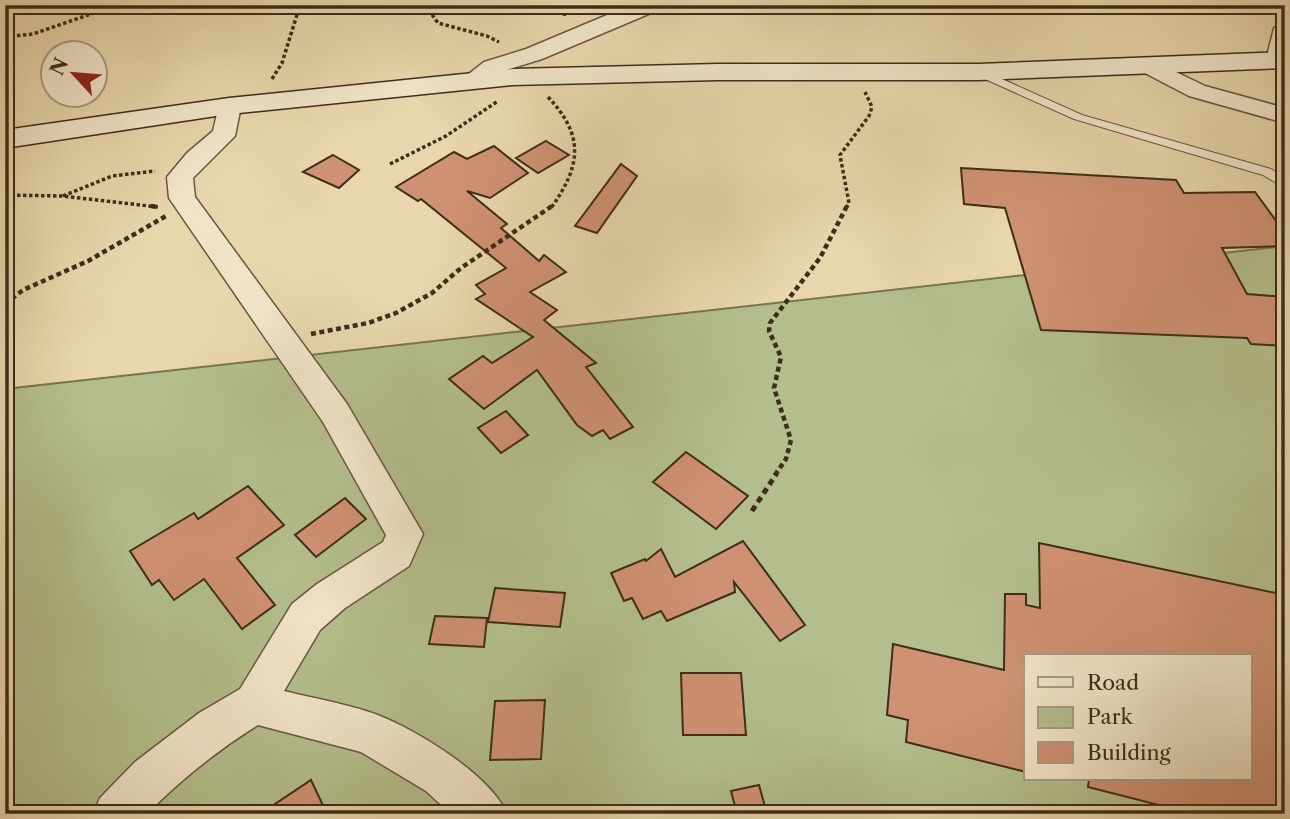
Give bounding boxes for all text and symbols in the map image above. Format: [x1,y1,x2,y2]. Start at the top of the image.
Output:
north arrow [38,38,108,108]
text: N [45,54,73,79]
legend [1024,654,1252,780]
text: Road [1087,670,1139,695]
text: Park [1087,704,1133,729]
text: Building [1087,740,1172,765]

